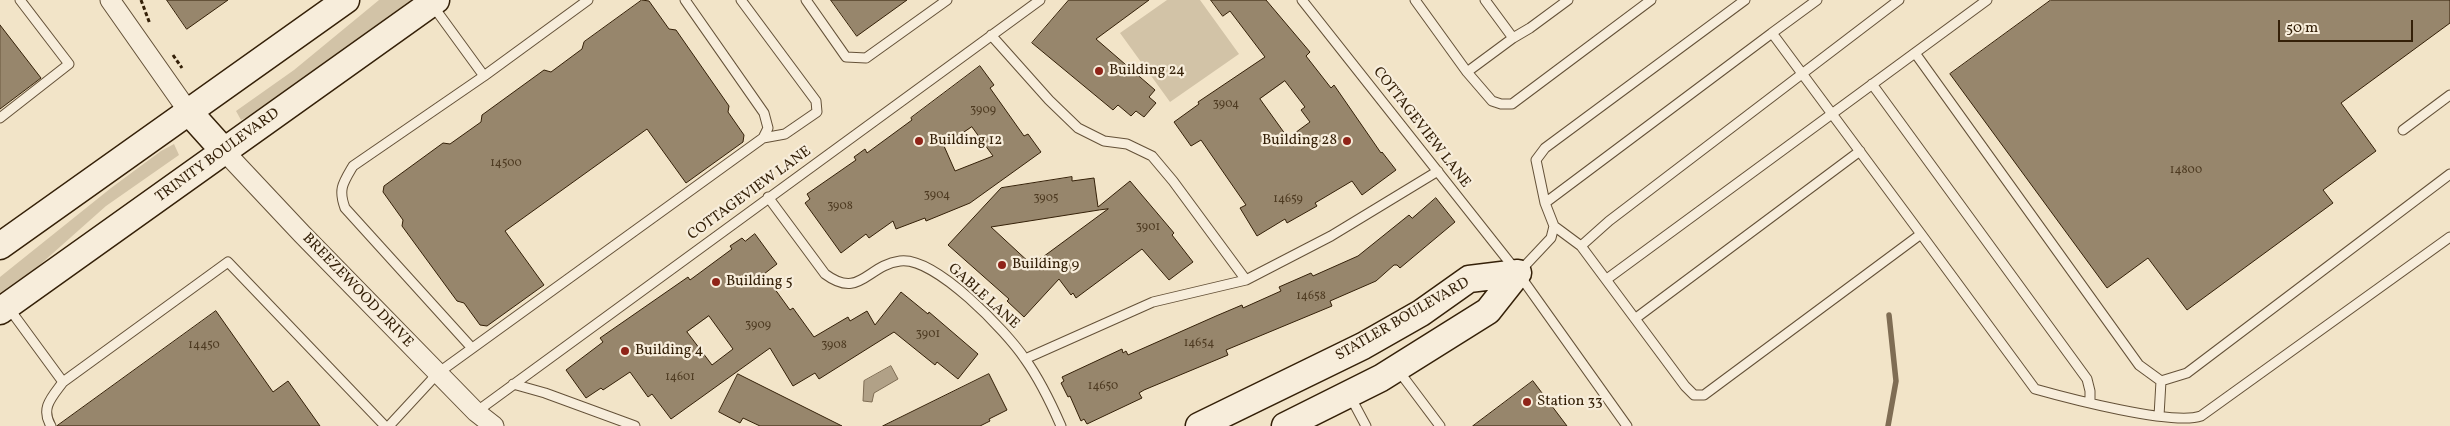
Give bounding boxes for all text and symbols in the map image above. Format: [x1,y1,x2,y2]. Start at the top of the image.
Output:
scale bar [2280,10,2415,42]
text: 50 m [2286,18,2318,39]
place label: Building 24 [1109,62,1185,80]
street label: COTTAGEVIEW LANE [1368,64,1474,192]
marker: Building 24 [1093,65,1105,77]
house number: 3904 [1213,98,1239,112]
house number: 3909 [970,104,996,118]
street label: TRINITY BOULEVARD [153,105,283,207]
place label: Building 12 [929,132,1002,150]
place label: Building 28 [1262,132,1337,150]
marker: Building 12 [913,135,925,147]
marker: Building 28 [1341,135,1353,147]
street label: COTTAGEVIEW LANE [685,143,815,245]
house number: 14500 [490,157,522,171]
house number: 14800 [2170,164,2202,178]
house number: 3904 [924,189,950,203]
house number: 3905 [1033,192,1059,206]
house number: 14659 [1273,193,1303,207]
house number: 3908 [827,200,853,214]
house number: 3901 [1136,221,1160,235]
street label: BREEZEWOOD DRIVE [298,230,416,352]
place label: Building 9 [1012,256,1079,274]
marker: Building 9 [996,259,1008,271]
street label: GABLE LANE [944,260,1022,334]
place label: Building 5 [726,273,793,291]
street label: STATLER BOULEVARD [1333,274,1473,366]
marker: Building 5 [710,276,722,288]
house number: 14658 [1296,290,1326,304]
house number: 3909 [745,319,771,333]
house number: 3901 [916,328,940,342]
house number: 14654 [1184,337,1214,351]
house number: 14450 [188,339,220,353]
house number: 3908 [821,339,847,353]
place label: Building 4 [635,342,703,360]
marker: Building 4 [619,345,631,357]
house number: 14601 [665,371,695,385]
house number: 14650 [1088,380,1118,394]
place label: Station 33 [1537,393,1603,411]
marker: Station 33 [1521,396,1533,408]

